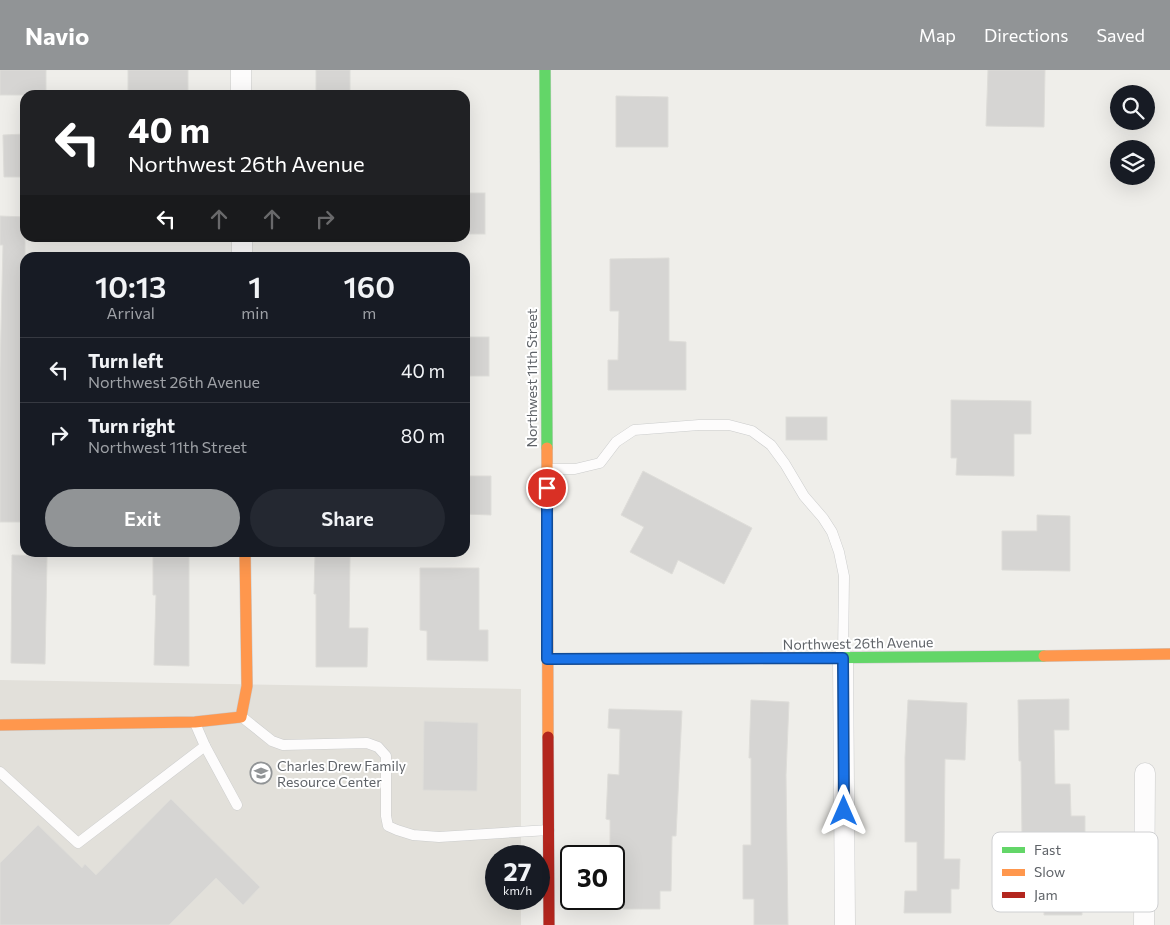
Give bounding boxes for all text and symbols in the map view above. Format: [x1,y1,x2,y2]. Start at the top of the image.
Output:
text: Navio [25,21,89,50]
text: Map [919,24,956,46]
text: Directions [984,24,1068,46]
text: Saved [1096,24,1145,46]
map controls [1110,85,1155,185]
button: search [1110,85,1155,130]
text: 40 m [128,107,210,150]
icon: left [45,110,110,175]
button: layers [1110,140,1155,185]
text: Northwest 26th Avenue [128,150,365,177]
icon: left [152,205,180,233]
icon: ahead [205,205,233,233]
icon: ahead [258,205,286,233]
icon: right [311,205,339,233]
text: 10:13 [95,267,166,304]
text: 1 [248,267,262,304]
text: 160 [344,267,395,304]
text: Arrival [106,303,155,322]
text: min [241,303,269,322]
text: m [362,303,376,322]
street label: Northwest 11th Street [523,308,540,448]
text: Turn left [88,349,163,372]
icon: left [45,356,73,384]
text: 40 m [401,359,445,382]
text: Northwest 26th Avenue [88,372,260,391]
text: Turn right [88,414,175,437]
icon: right [45,421,73,449]
text: 80 m [401,424,445,447]
text: Northwest 11th Street [88,437,247,456]
pin [526,467,568,509]
icon: arrive [533,474,561,502]
button: Exit [45,489,240,547]
button: Share [250,489,445,547]
street label: Northwest 26th Avenue [783,633,933,653]
place label: Charles Drew Family Resource Center [277,757,406,790]
school or university icon: Charles Drew Family Resource Center [249,761,273,785]
position arrow [817,784,869,836]
legend [992,832,1158,912]
text: Fast [1034,841,1061,858]
speed limit sign: 30 [560,845,625,910]
text: 27 [504,856,531,886]
text: Slow [1034,863,1065,880]
text: km/h [503,883,532,897]
text: Jam [1034,886,1058,903]

